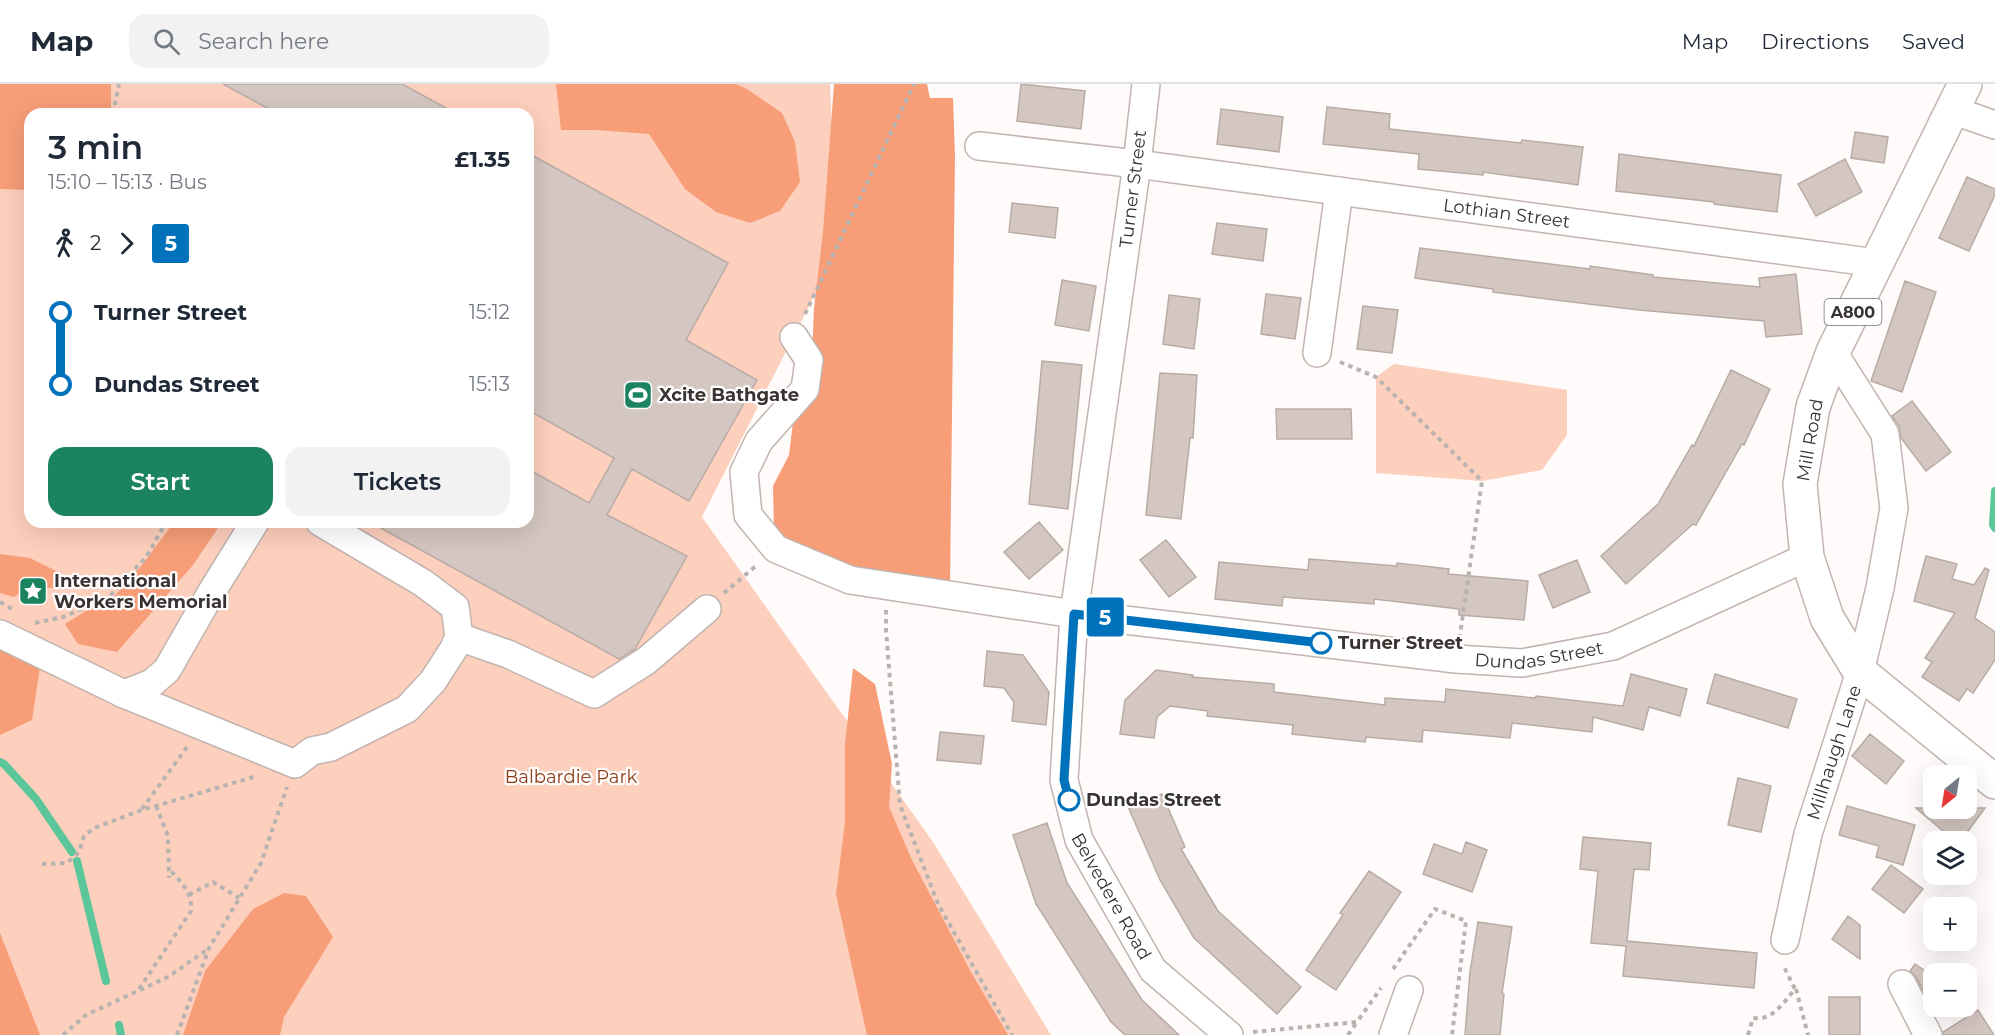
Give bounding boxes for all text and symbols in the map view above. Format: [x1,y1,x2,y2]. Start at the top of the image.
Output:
search box [129,14,549,68]
text: Map [30,24,93,58]
icon: search [150,25,183,58]
text: Search here [198,28,329,55]
text: Map [1682,29,1728,54]
text: Directions [1761,29,1869,54]
text: Saved [1902,29,1965,54]
text: 3 min [48,127,143,167]
street label: Turner Street [1115,129,1151,249]
text: £1.35 [455,146,510,173]
text: 15:10 – 15:13 · Bus [48,170,207,194]
street label: Lothian Street [1442,194,1572,233]
icon: walk [48,227,81,260]
icon: forward [110,227,143,260]
text: 2 [90,231,101,255]
text: 5 [164,231,177,256]
text: Turner Street [94,299,247,326]
road number: A800 [1824,299,1882,325]
text: 15:12 [469,300,510,324]
text: Dundas Street [94,371,260,398]
text: 15:13 [469,372,510,396]
sports icon: Xcite Bathgate [622,379,654,411]
place label: Xcite Bathgate [659,384,799,406]
street label: Mill Road [1792,397,1828,483]
button: Start [48,447,273,516]
button: Tickets [285,447,510,516]
place label: International Workers Memorial [54,570,228,613]
place icon: International Workers Memorial [17,575,49,607]
line badge: 5 [1086,598,1124,636]
text: 5 [1099,605,1111,630]
marker: Turner Street [1310,632,1332,654]
place label: Turner Street [1338,632,1463,654]
street label: Dundas Street [1474,637,1605,674]
street label: Millhaugh Lane [1802,682,1866,823]
north arrow [1923,765,1977,819]
map controls [1923,765,1977,1017]
park label: Balbardie Park [505,766,637,788]
marker: Dundas Street [1058,789,1080,811]
place label: Dundas Street [1086,789,1222,811]
street label: Belvedere Road [1066,829,1156,964]
button: layers [1923,831,1977,885]
button: + [1923,897,1977,951]
button: − [1923,963,1977,1017]

